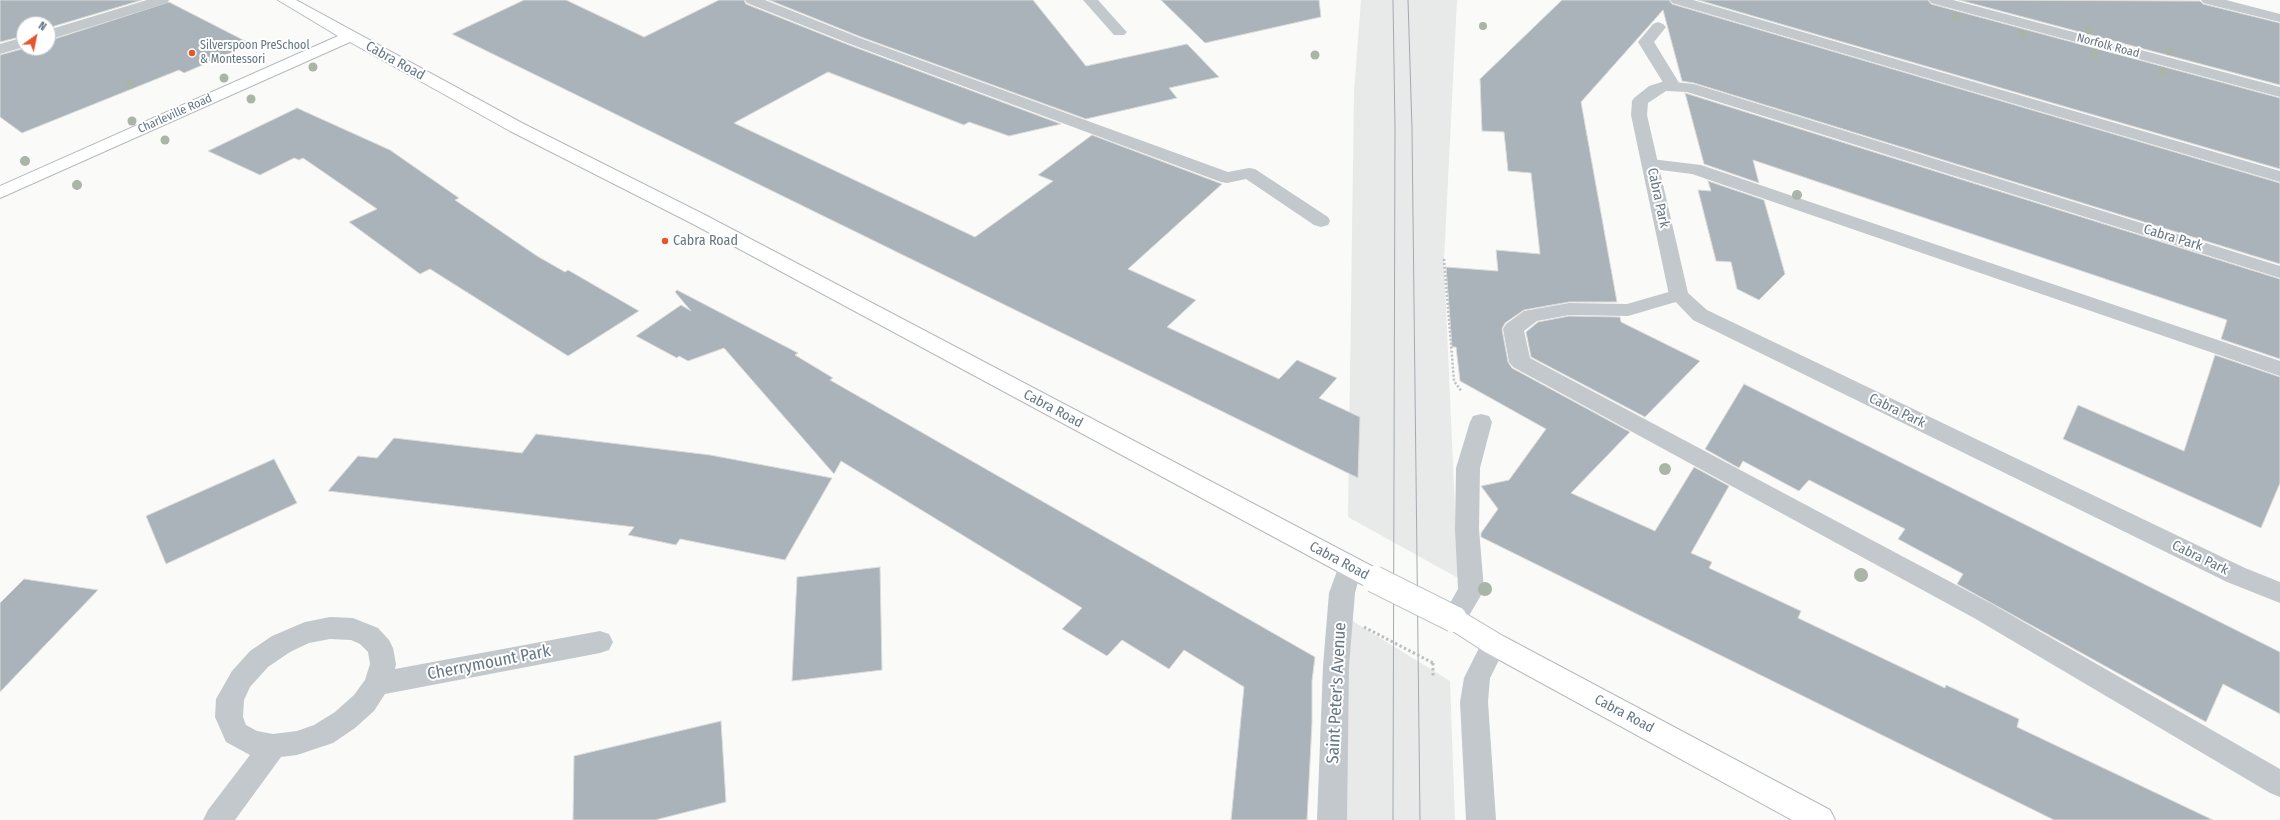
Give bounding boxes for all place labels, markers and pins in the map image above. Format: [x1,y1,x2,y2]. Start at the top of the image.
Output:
place label: Silverspoon PreSchool & Montessori [200,39,310,67]
marker: Silverspoon PreSchool & Montessori [187,48,197,58]
place label: Cabra Road [673,233,738,249]
marker: Cabra Road [660,236,670,246]

